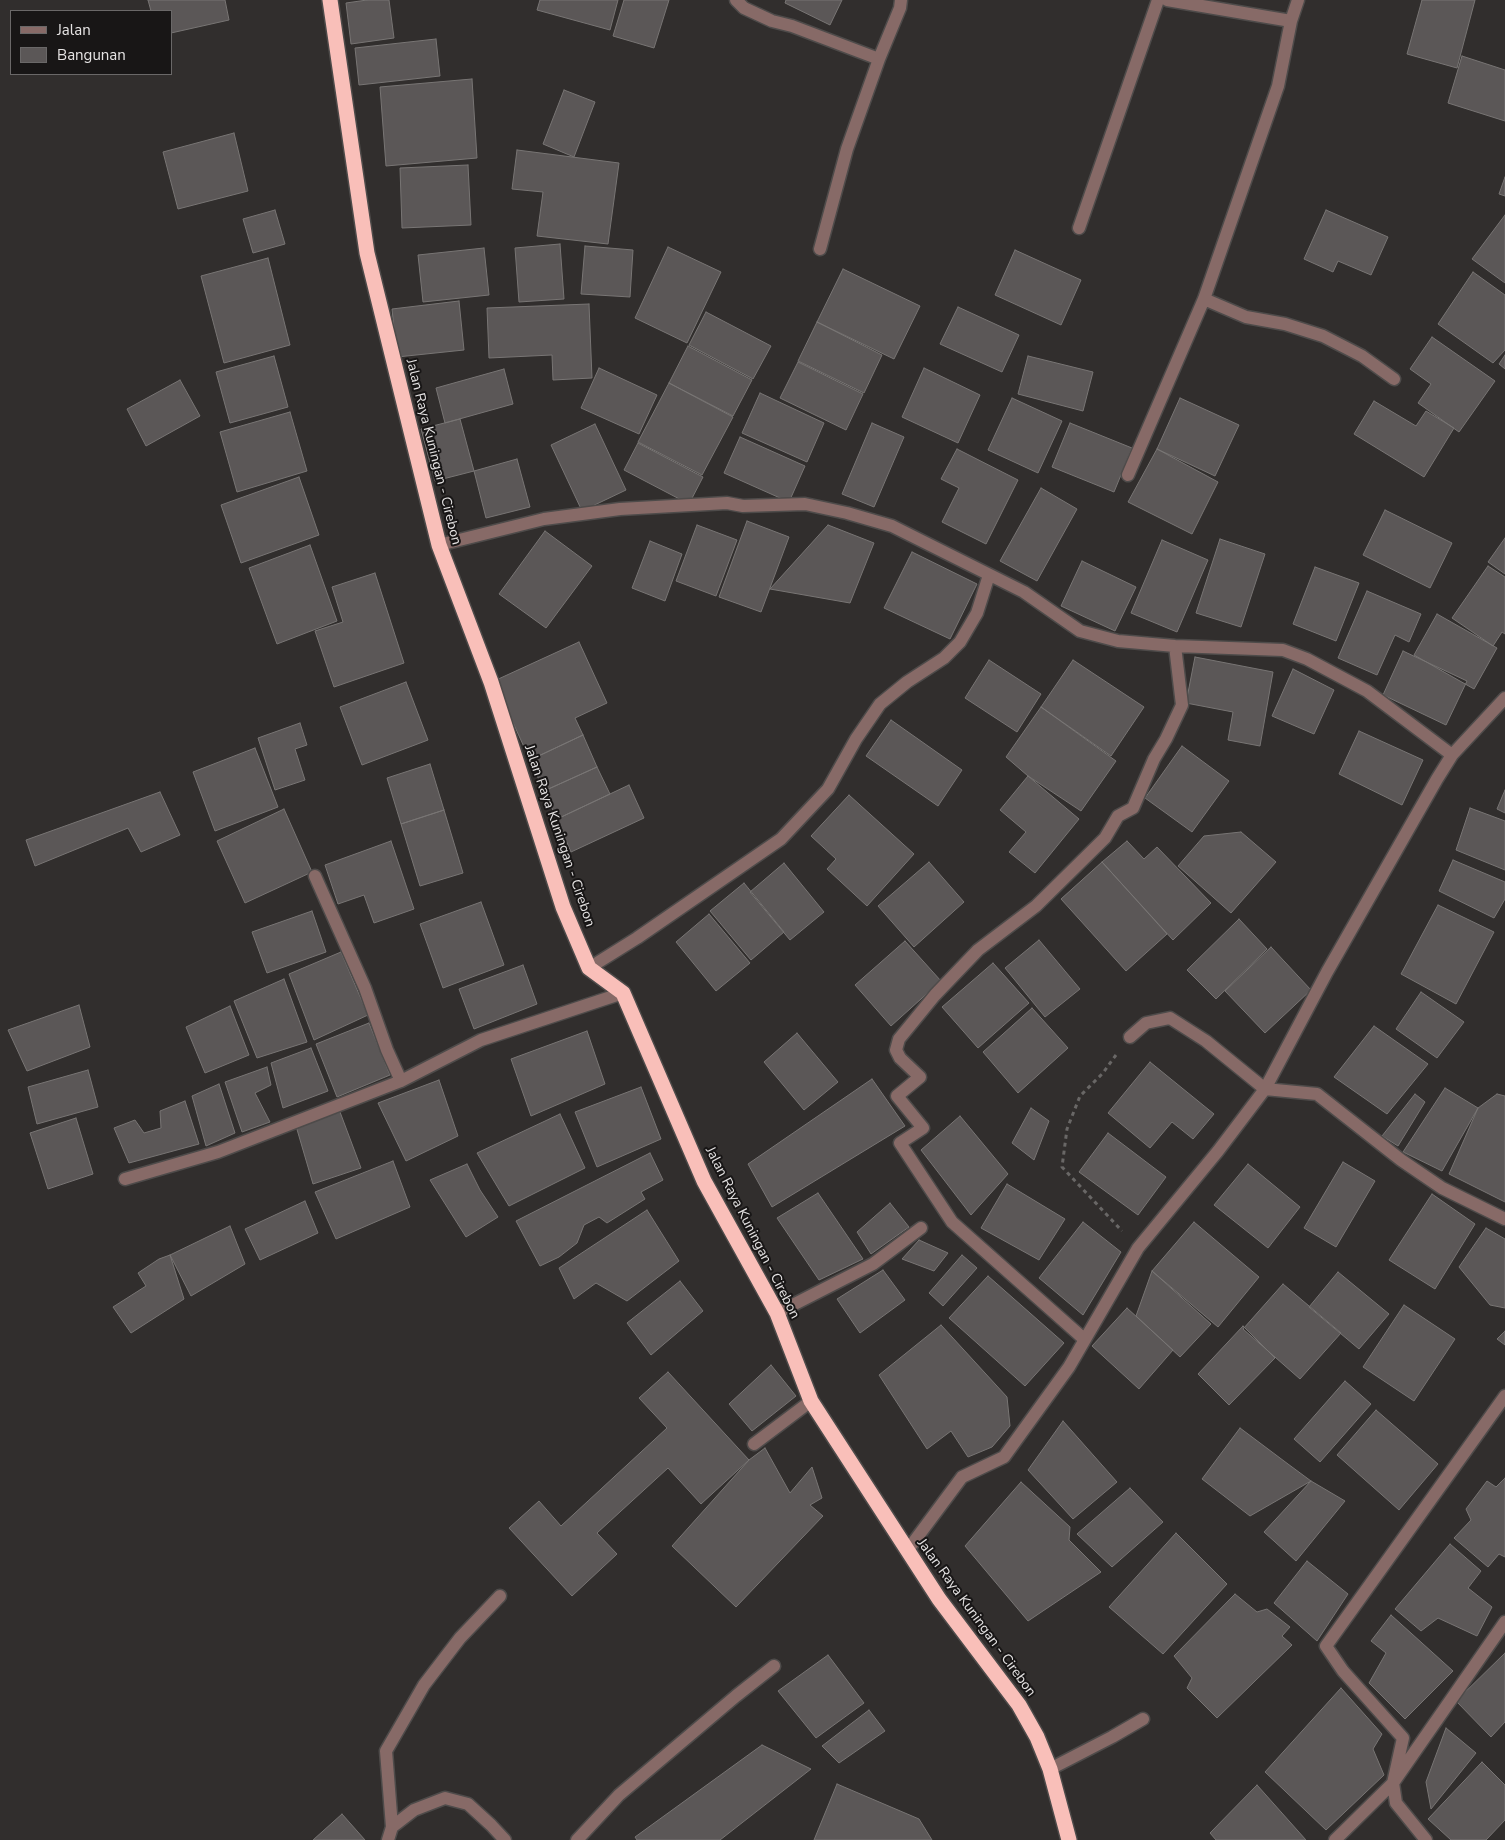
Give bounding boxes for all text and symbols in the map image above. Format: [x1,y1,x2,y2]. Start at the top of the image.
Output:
legend [10,10,172,75]
text: Jalan [57,20,91,40]
text: Bangunan [57,45,126,65]
street label: Jalan Raya Kuningan - Cirebon [402,357,464,547]
street label: Jalan Raya Kuningan - Cirebon [520,743,598,929]
street label: Jalan Raya Kuningan - Cirebon [701,1144,803,1322]
street label: Jalan Raya Kuningan - Cirebon [913,1536,1039,1700]

